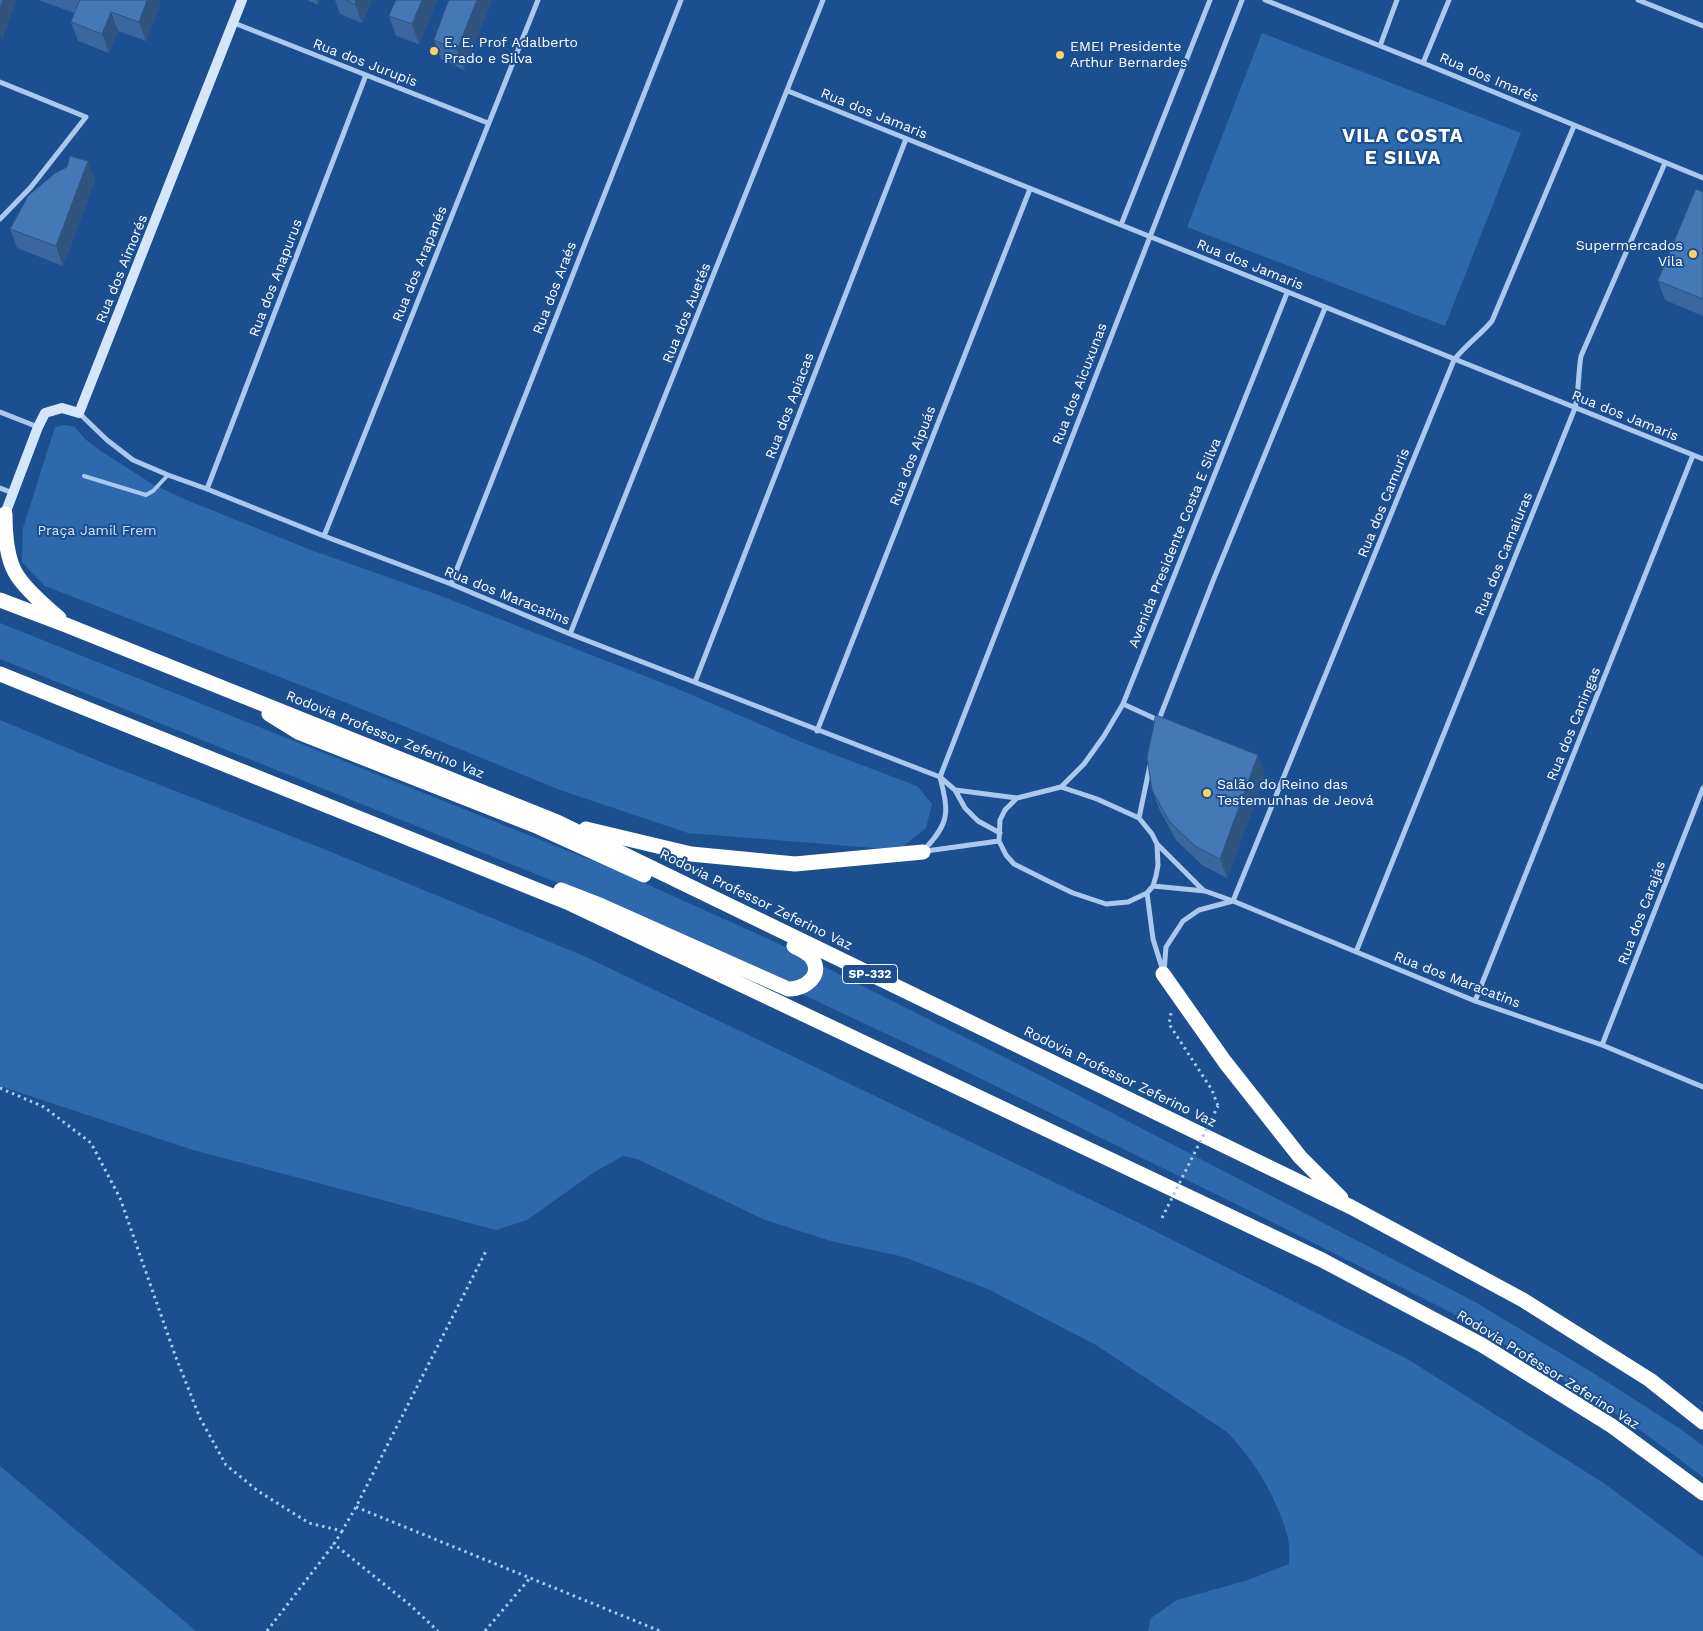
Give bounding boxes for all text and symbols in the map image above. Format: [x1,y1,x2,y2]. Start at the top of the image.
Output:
street label: Rua dos Jurupis [310,35,420,91]
place label: E. E. Prof Adalberto Prado e Silva [444,35,578,68]
place label: EMEI Presidente Arthur Bernardes [1070,39,1187,72]
marker: E. E. Prof Adalberto Prado e Silva [428,45,440,57]
marker: EMEI Presidente Arthur Bernardes [1054,49,1066,61]
street label: Rua dos Imarés [1437,50,1541,106]
street label: Rua dos Jamaris [818,85,930,143]
district label: VILA COSTA E SILVA [1341,125,1465,169]
street label: Rua dos Arapanés [389,204,451,324]
street label: Rua dos Aimorés [93,212,151,326]
street label: Rua dos Anapurus [246,217,306,339]
street label: Rua dos Jamaris [1194,236,1306,294]
place label: Supermercados Vila [1576,238,1683,270]
street label: Rua dos Araés [530,239,580,337]
marker: Supermercados Vila [1687,248,1699,260]
street label: Rua dos Auetés [659,260,715,366]
street label: Rua dos Aicuxunas [1049,321,1111,447]
street label: Rua dos Apiacas [762,350,818,462]
street label: Rua dos Jamaris [1569,387,1681,445]
street label: Rua dos Aipuás [886,404,940,508]
street label: Avenida Presidente Costa E Silva [1125,436,1225,650]
street label: Rua dos Camuris [1354,446,1414,560]
street label: Rua dos Camaiuras [1472,490,1536,618]
park label: Praça Jamil Frem [37,523,157,539]
street label: Rua dos Maracatins [442,563,572,629]
street label: Rua dos Caningas [1544,665,1604,783]
street label: Rodovia Professor Zeferino Vaz [283,687,487,783]
place label: Salão do Reino das Testemunhas de Jeová [1217,777,1374,810]
marker: Salão do Reino das Testemunhas de Jeová [1201,787,1213,799]
street label: Rodovia Professor Zeferino Vaz [657,846,855,954]
street label: Rua dos Carajás [1614,859,1670,967]
street label: Rua dos Maracatins [1391,948,1523,1012]
road number: SP-332 [842,964,898,984]
street label: Rodovia Professor Zeferino Vaz [1021,1023,1219,1131]
street label: Rodovia Professor Zeferino Vaz [1453,1307,1643,1433]

